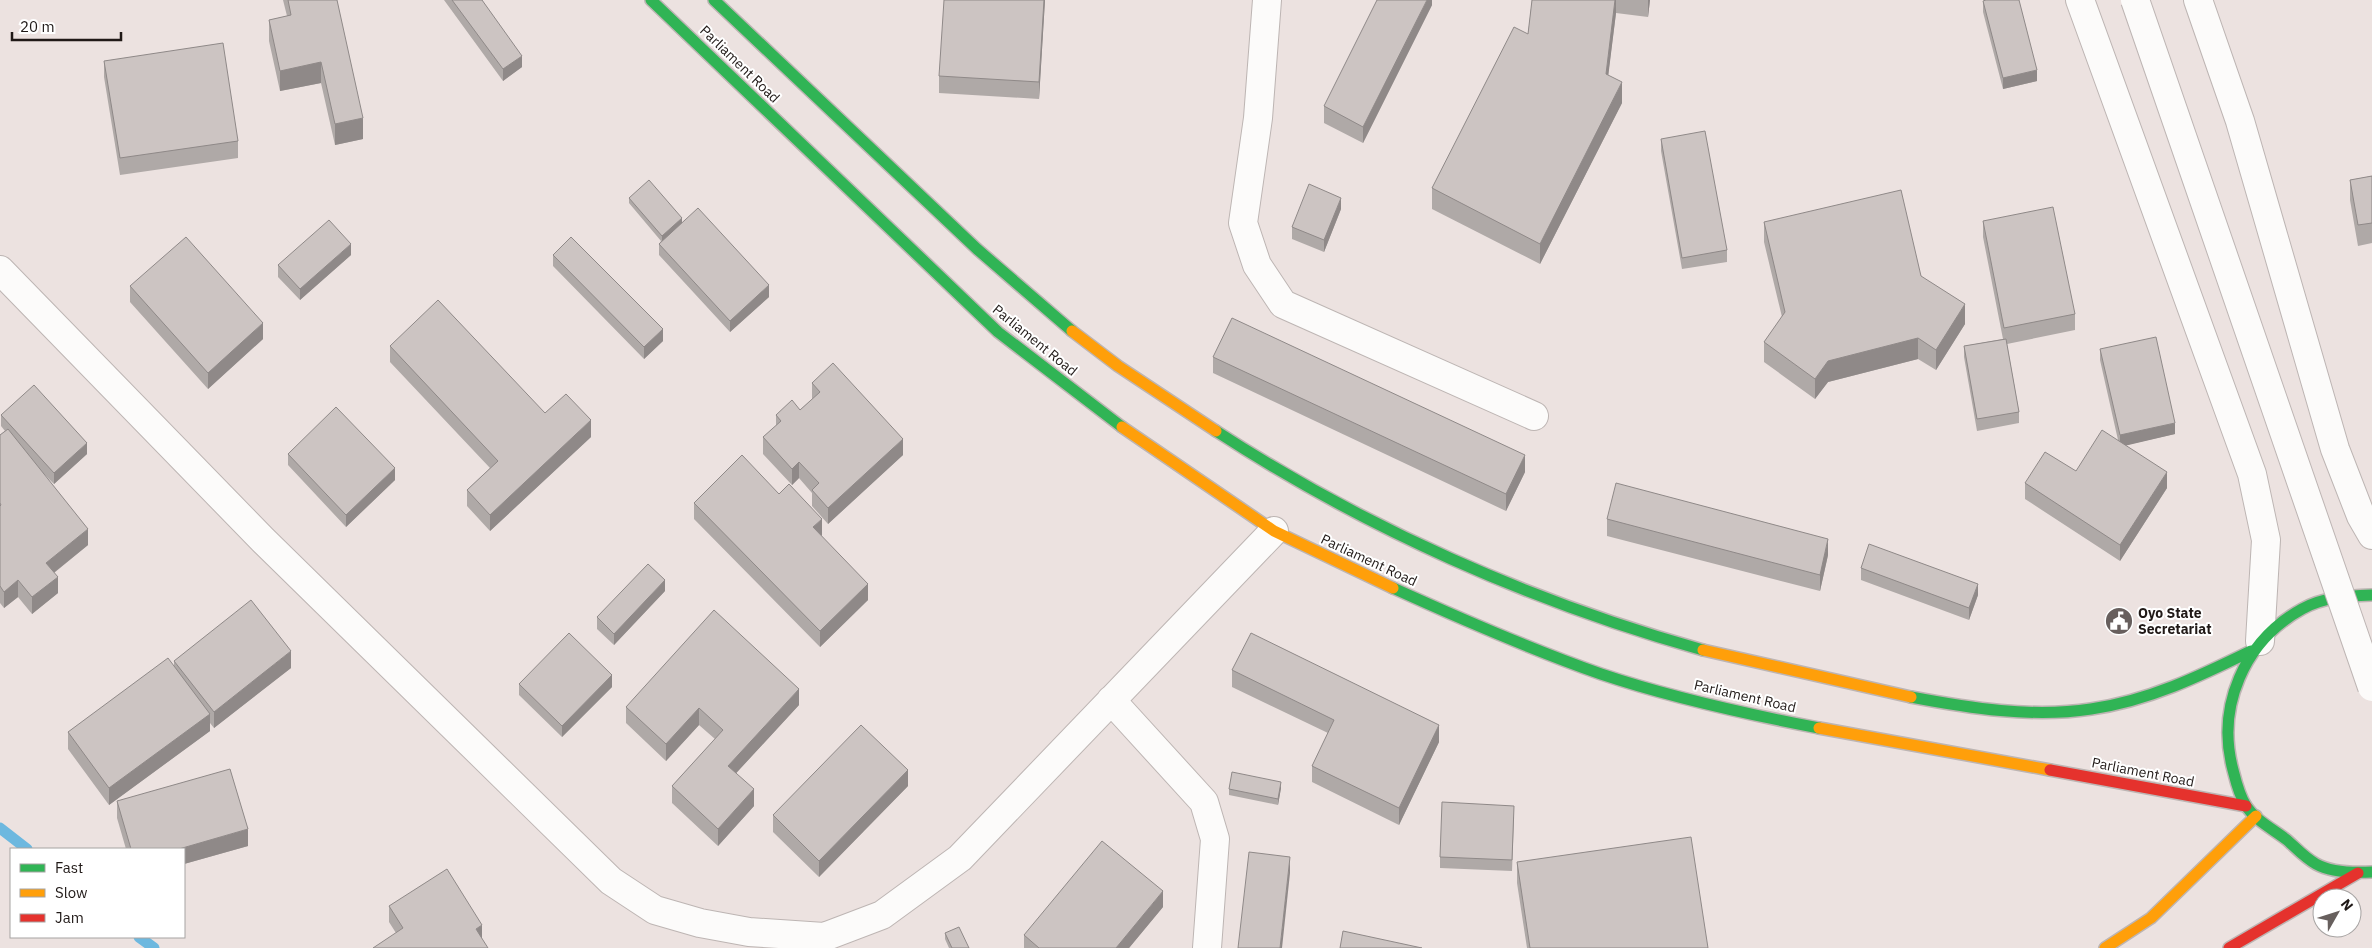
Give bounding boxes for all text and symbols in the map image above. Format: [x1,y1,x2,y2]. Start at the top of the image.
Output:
scale bar [12,10,121,42]
text: 20 m [20,17,55,36]
street label: Parliament Road [696,21,784,107]
street label: Parliament Road [989,300,1081,380]
street label: Parliament Road [1318,530,1420,590]
place label: Oyo State Secretariat [2138,604,2212,638]
public building icon: Oyo State Secretariat [2104,606,2134,636]
street label: Parliament Road [1692,676,1798,716]
street label: Parliament Road [2090,753,2196,791]
legend [10,848,185,938]
text: Fast [55,858,83,877]
text: Slow [55,883,88,902]
north arrow [2312,888,2362,938]
text: N [2337,895,2357,914]
text: Jam [55,908,84,927]

